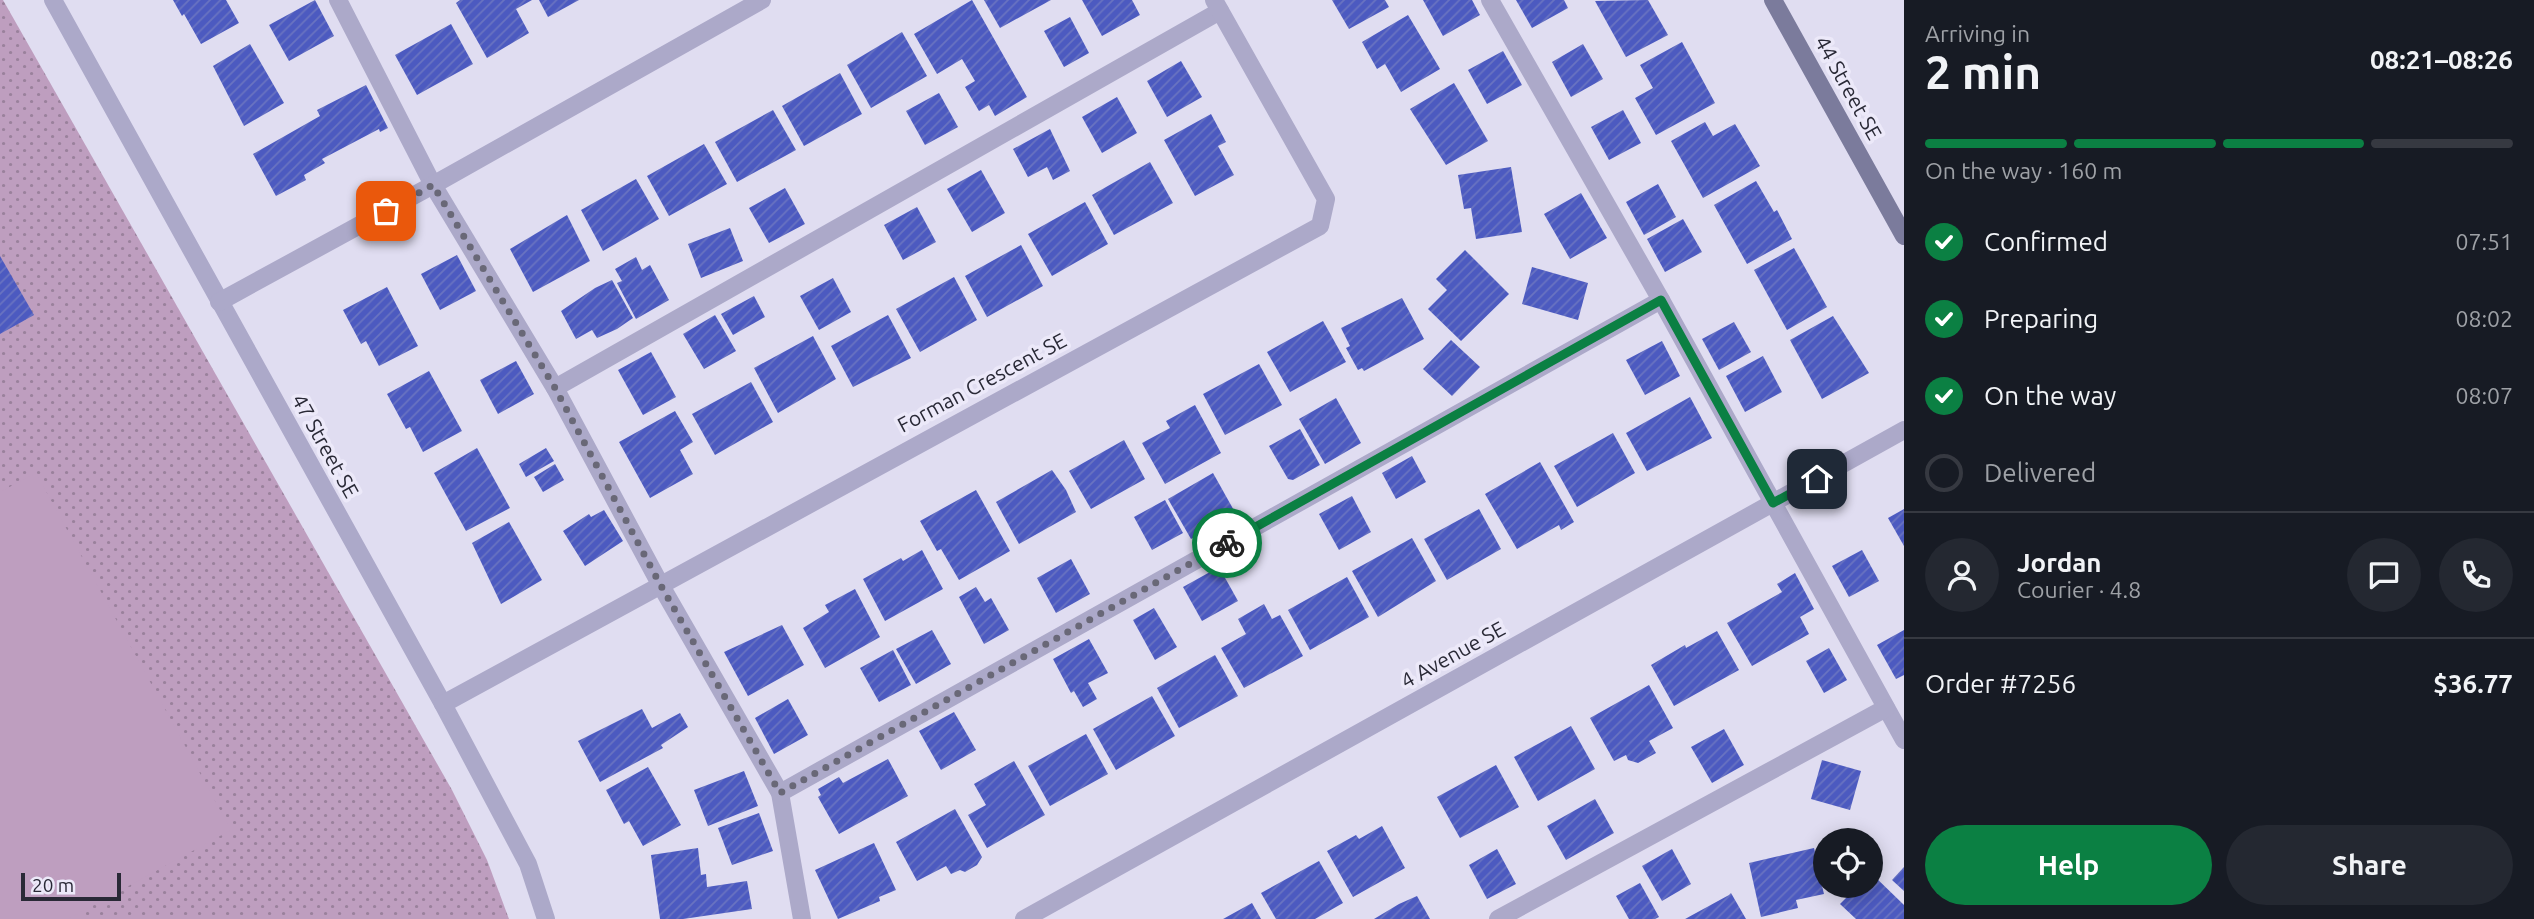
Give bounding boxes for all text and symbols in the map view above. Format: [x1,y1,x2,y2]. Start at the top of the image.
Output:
text: Arriving in [1925,21,2030,46]
street label: 44 Street SE [1811,32,1887,144]
text: 08:21–08:26 [2370,45,2513,74]
text: 2 min [1925,46,2041,98]
text: On the way · 160 m [1925,158,2122,183]
pin [356,181,416,241]
icon: bag [367,192,405,230]
icon: check [1925,223,1963,261]
text: Confirmed [1984,227,2108,256]
text: 07:51 [2455,229,2513,254]
icon: check [1925,300,1963,338]
text: Preparing [1984,304,2098,333]
text: 08:02 [2455,306,2513,331]
street label: Forman Crescent SE [893,327,1070,437]
icon: check [1925,377,1963,415]
text: On the way [1984,381,2116,410]
text: 08:07 [2455,383,2513,408]
street label: 47 Street SE [288,390,364,502]
pin [1787,449,1847,509]
text: Delivered [1984,458,2096,487]
icon: home [1798,460,1836,498]
courier [1192,508,1262,578]
icon: bike [1208,524,1246,562]
button: person [1925,538,1999,612]
button: chat [2347,538,2421,612]
button: phone [2439,538,2513,612]
text: Jordan [2017,548,2102,577]
text: Courier · 4.8 [2017,577,2141,602]
street label: 4 Avenue SE [1396,616,1509,692]
text: Order #7256 [1925,669,2076,698]
text: $36.77 [2433,669,2513,698]
button: Help [1925,825,2212,905]
button: Share [2226,825,2513,905]
map controls [1813,828,1883,898]
button: locate [1813,828,1883,898]
scale bar [21,870,121,902]
text: 20 m [32,874,74,896]

